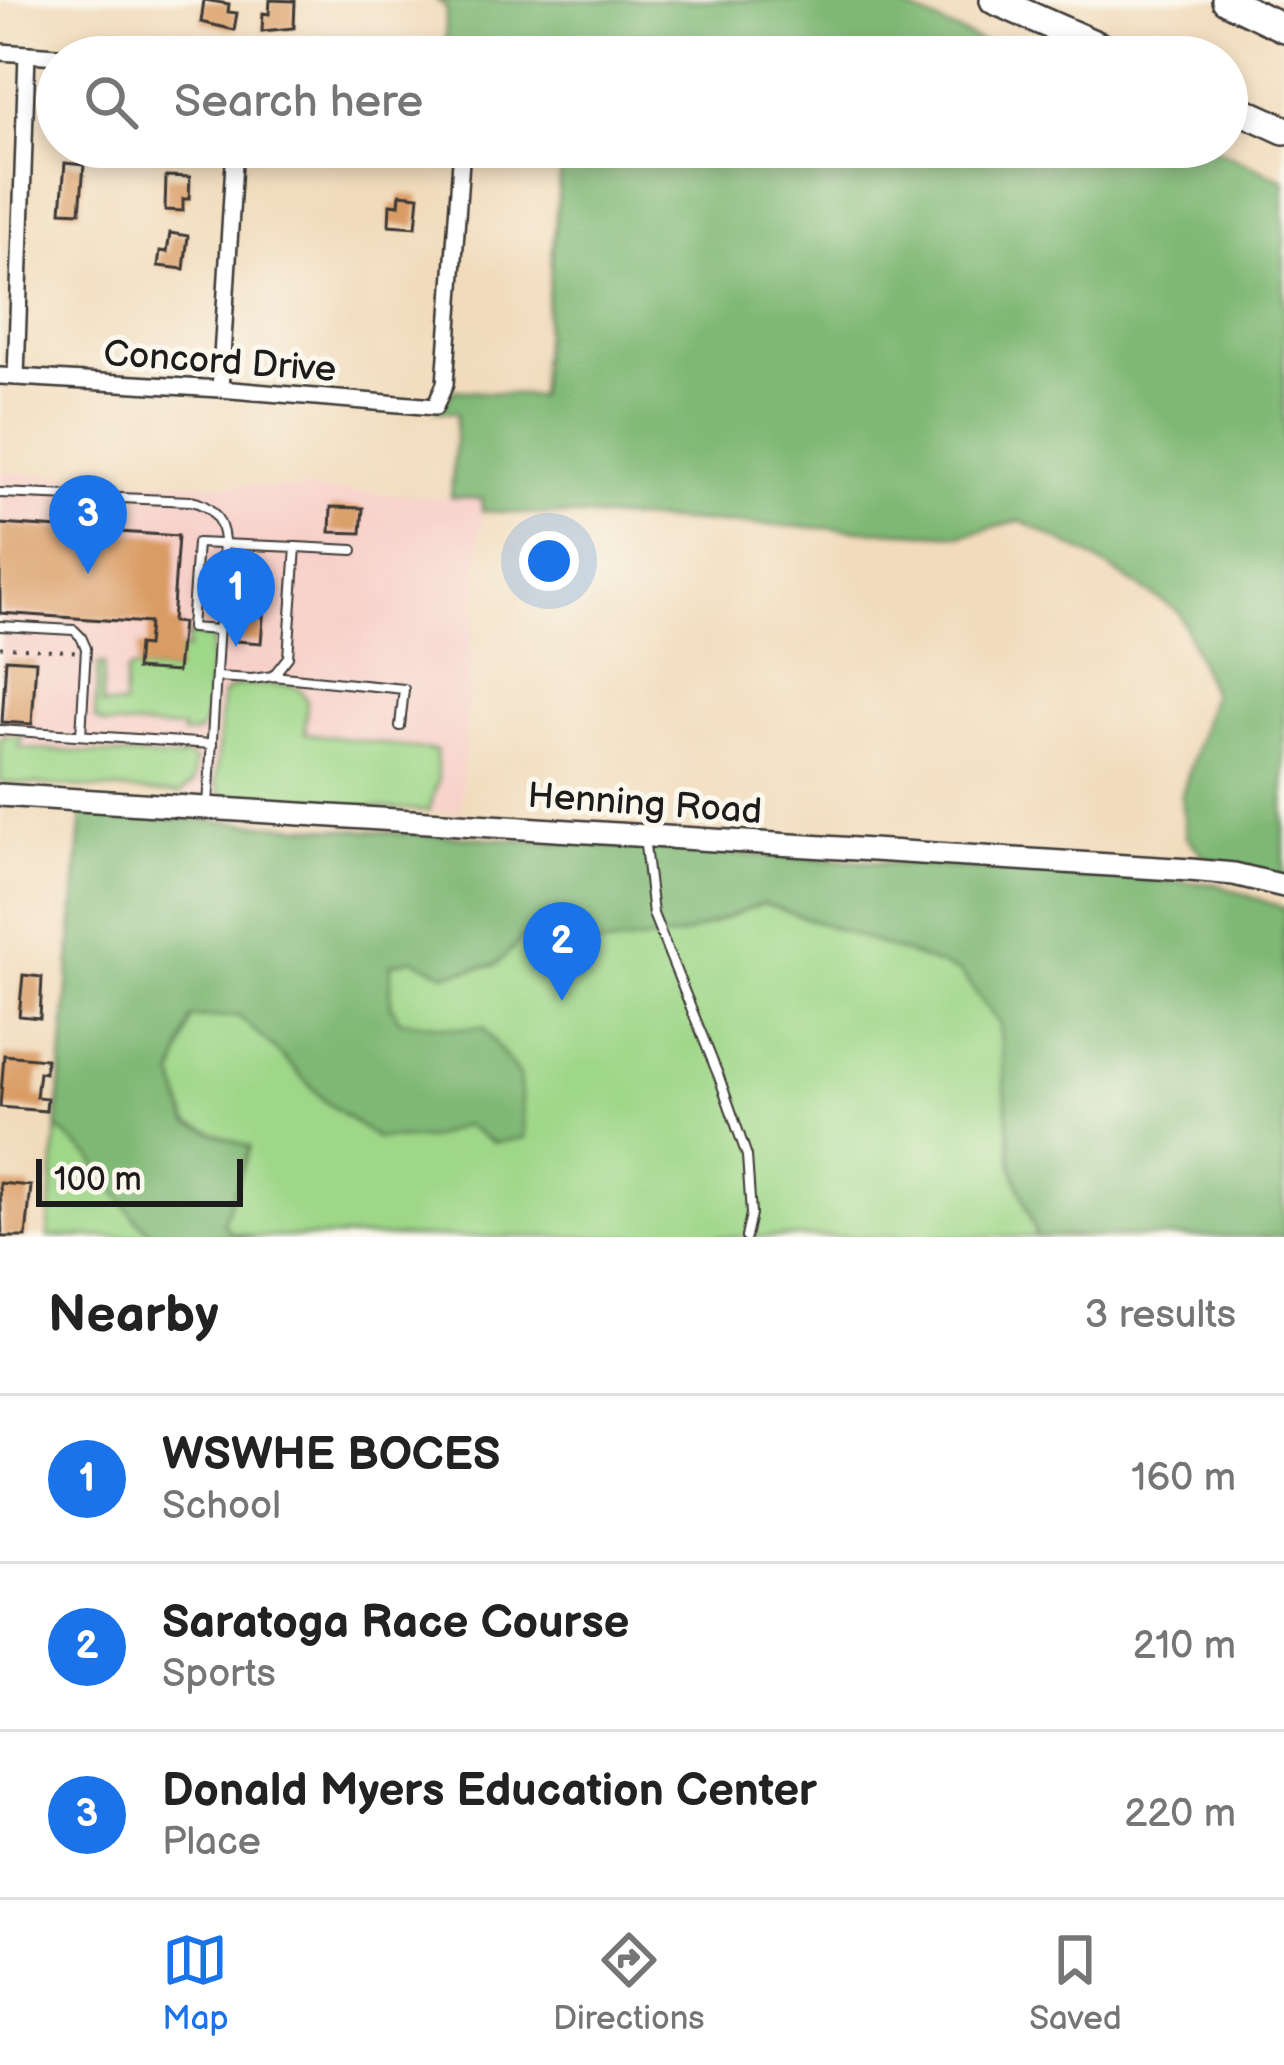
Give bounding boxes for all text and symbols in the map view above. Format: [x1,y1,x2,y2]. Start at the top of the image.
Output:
search box [36,36,1248,168]
icon: search [78,69,144,135]
text: Search here [174,75,423,130]
street label: Concord Drive [102,333,338,392]
pin: 3 [49,475,127,574]
your location [519,531,579,591]
pin: 1 [197,548,275,647]
street label: Henning Road [526,775,763,834]
pin: 2 [523,902,601,1001]
scale bar [36,1153,243,1206]
text: 100 m [54,1160,142,1200]
text: Nearby [48,1285,219,1346]
text: 3 results [1084,1292,1236,1339]
text: WSWHE BOCES [162,1428,500,1483]
text: 1 [79,1455,95,1502]
text: 160 m [1131,1455,1236,1502]
text: School [162,1483,281,1530]
text: Saratoga Race Course [162,1596,629,1651]
text: 2 [75,1623,99,1670]
text: 210 m [1133,1623,1236,1670]
text: Sports [162,1651,276,1698]
text: Donald Myers Education Center [162,1764,817,1819]
text: 3 [76,1791,98,1838]
text: 220 m [1124,1791,1236,1838]
text: Place [162,1819,261,1866]
tab: Map [162,1927,229,2039]
tab: Directions [553,1927,705,2039]
tab: Saved [1029,1927,1122,2039]

